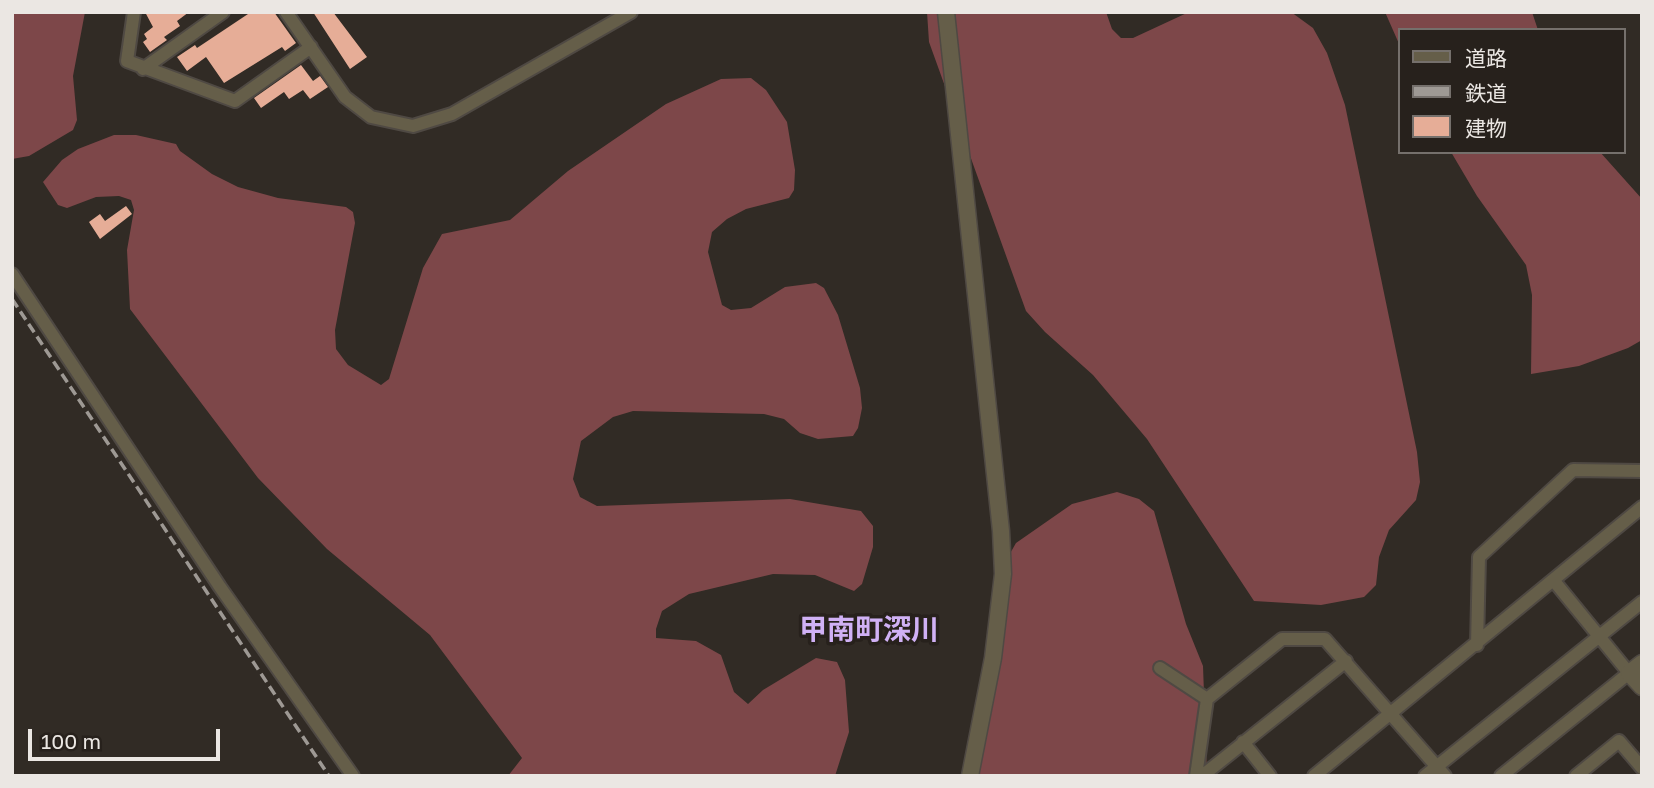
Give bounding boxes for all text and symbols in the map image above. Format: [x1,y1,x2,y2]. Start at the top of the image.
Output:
legend [1398,28,1626,154]
text: 道路 [1465,45,1507,71]
text: 鉄道 [1465,80,1507,106]
text: 建物 [1465,115,1507,141]
district label: 甲南町深川 [799,613,939,647]
scale bar [32,714,224,758]
text: 100 m [41,728,101,754]

